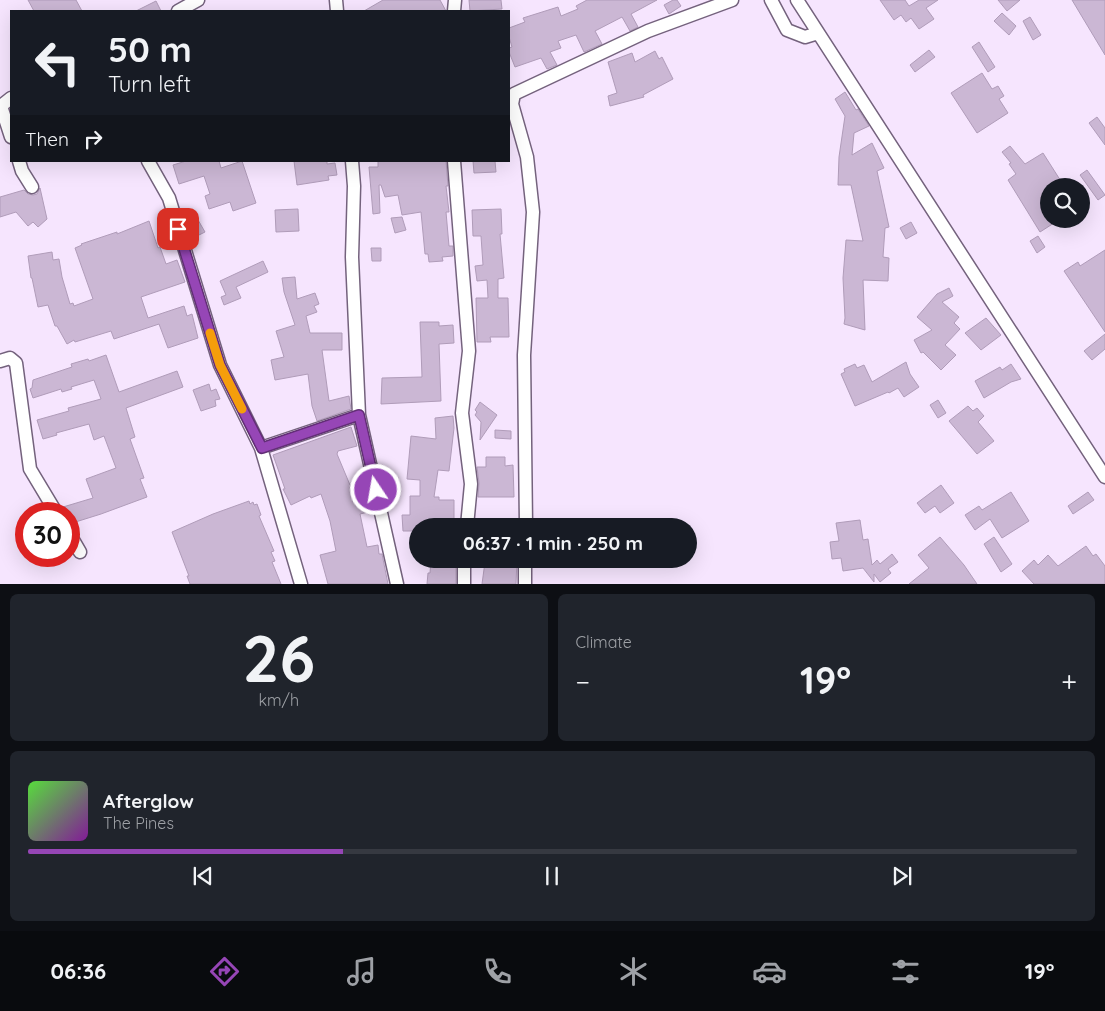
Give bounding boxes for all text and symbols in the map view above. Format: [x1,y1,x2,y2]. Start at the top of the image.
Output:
text: 50 m [108,27,192,71]
icon: left [25,30,90,95]
text: Turn left [108,70,191,98]
icon: right [79,125,107,153]
text: Then [25,127,69,151]
map controls [1040,178,1090,228]
button: search [1040,178,1090,228]
pin [157,208,199,250]
icon: arrive [164,215,192,243]
position arrow [349,463,401,515]
speed limit sign: 30 [15,502,80,567]
text: 06:37 · 1 min · 250 m [463,531,643,555]
text: 26 [242,617,315,698]
text: Climate [576,632,632,652]
text: 19° [800,656,851,704]
text: − [576,664,590,699]
text: + [1061,664,1077,699]
text: km/h [258,690,299,710]
text: Afterglow [103,789,194,813]
text: The Pines [103,813,174,833]
icon: previous [189,862,217,890]
icon: pause [538,862,566,890]
icon: next [888,862,916,890]
icon: directions [207,954,242,989]
icon: music [344,954,379,989]
icon: phone [480,954,515,989]
icon: climate [616,954,651,989]
icon: car [752,954,787,989]
icon: filters [888,954,923,989]
text: 06:36 [51,957,106,985]
text: 19° [1025,957,1054,985]

